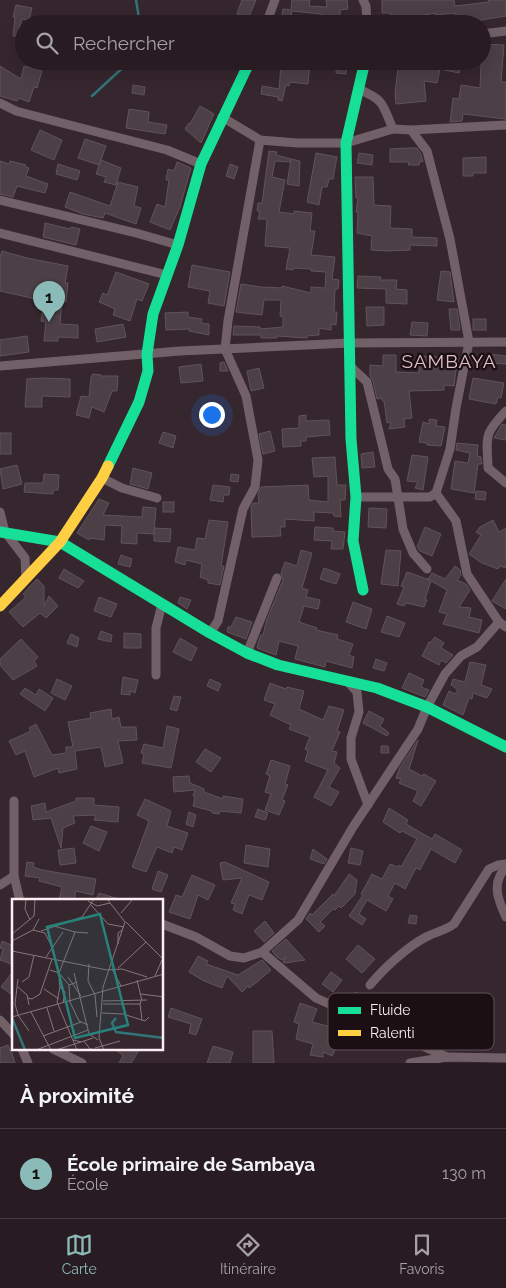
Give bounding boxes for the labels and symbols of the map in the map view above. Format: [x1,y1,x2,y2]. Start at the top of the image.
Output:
pin: 1 [33,281,65,322]
district label: SAMBAYA [401,350,497,372]
your location [199,402,225,428]
inset map [12,899,164,1050]
legend [328,993,494,1050]
text: Fluide [370,1002,410,1018]
text: Ralenti [370,1025,415,1041]

